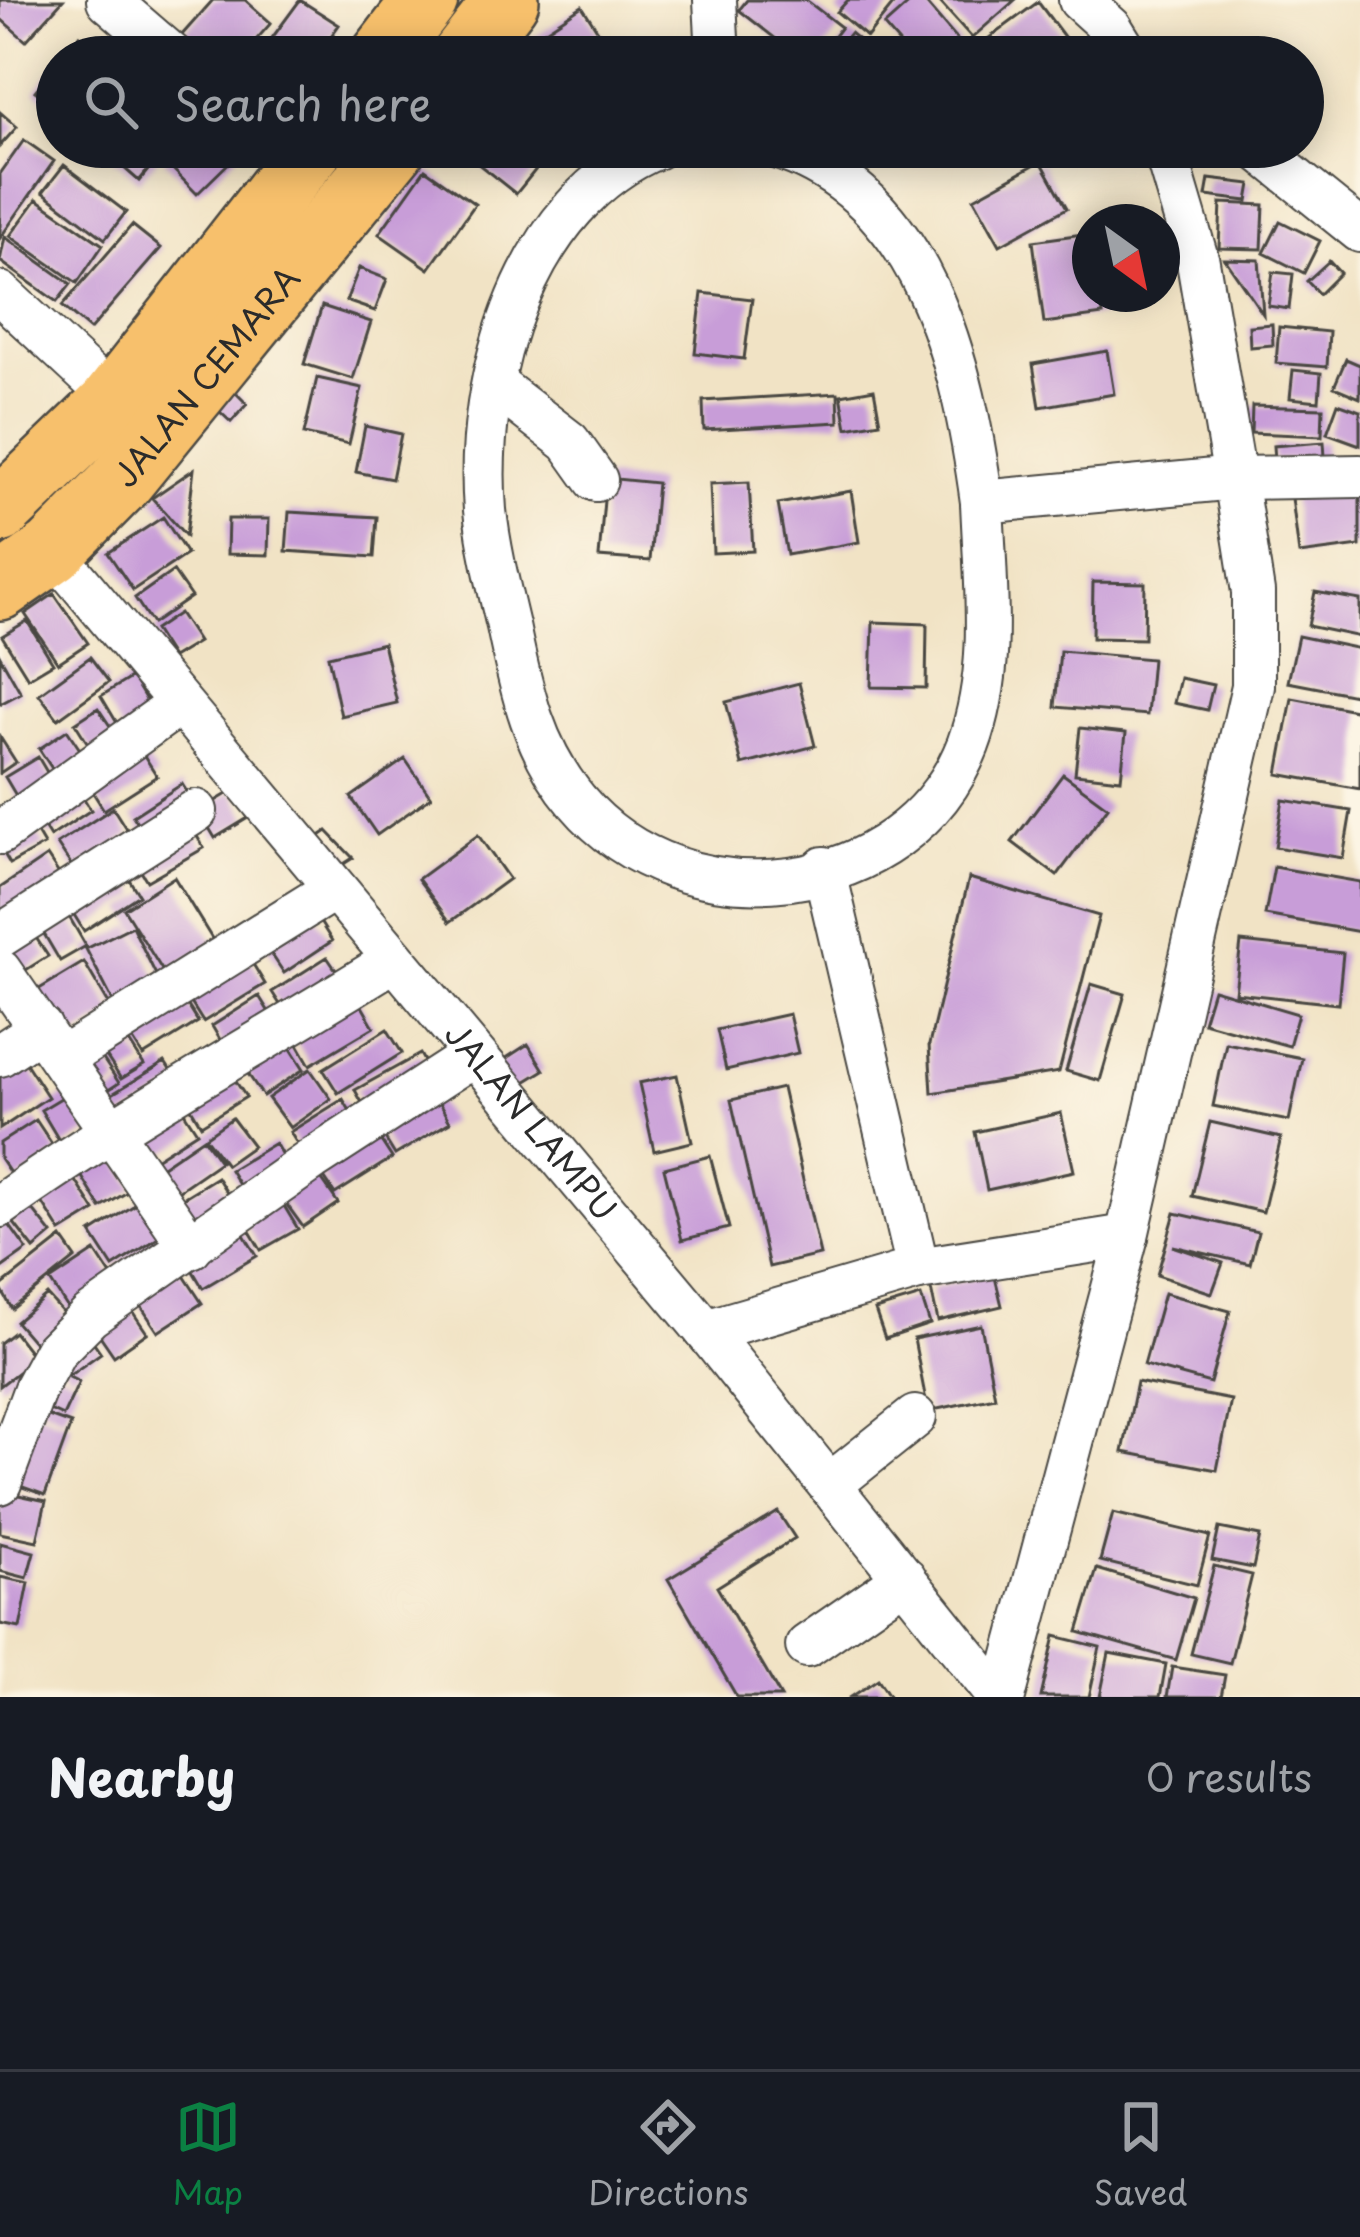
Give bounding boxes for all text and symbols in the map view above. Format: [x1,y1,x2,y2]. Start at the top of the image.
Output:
search box [36,36,1324,168]
text: Search here [174,68,431,136]
icon: search [78,69,144,135]
north arrow [1072,204,1180,312]
street label: JALAN CEMARA [100,254,310,497]
street label: JALAN LAMPU [434,1010,630,1230]
text: Nearby [48,1737,235,1814]
text: 0 results [1146,1746,1312,1805]
tab: Map [173,2094,243,2216]
tab: Directions [588,2094,749,2216]
tab: Saved [1094,2094,1187,2216]

